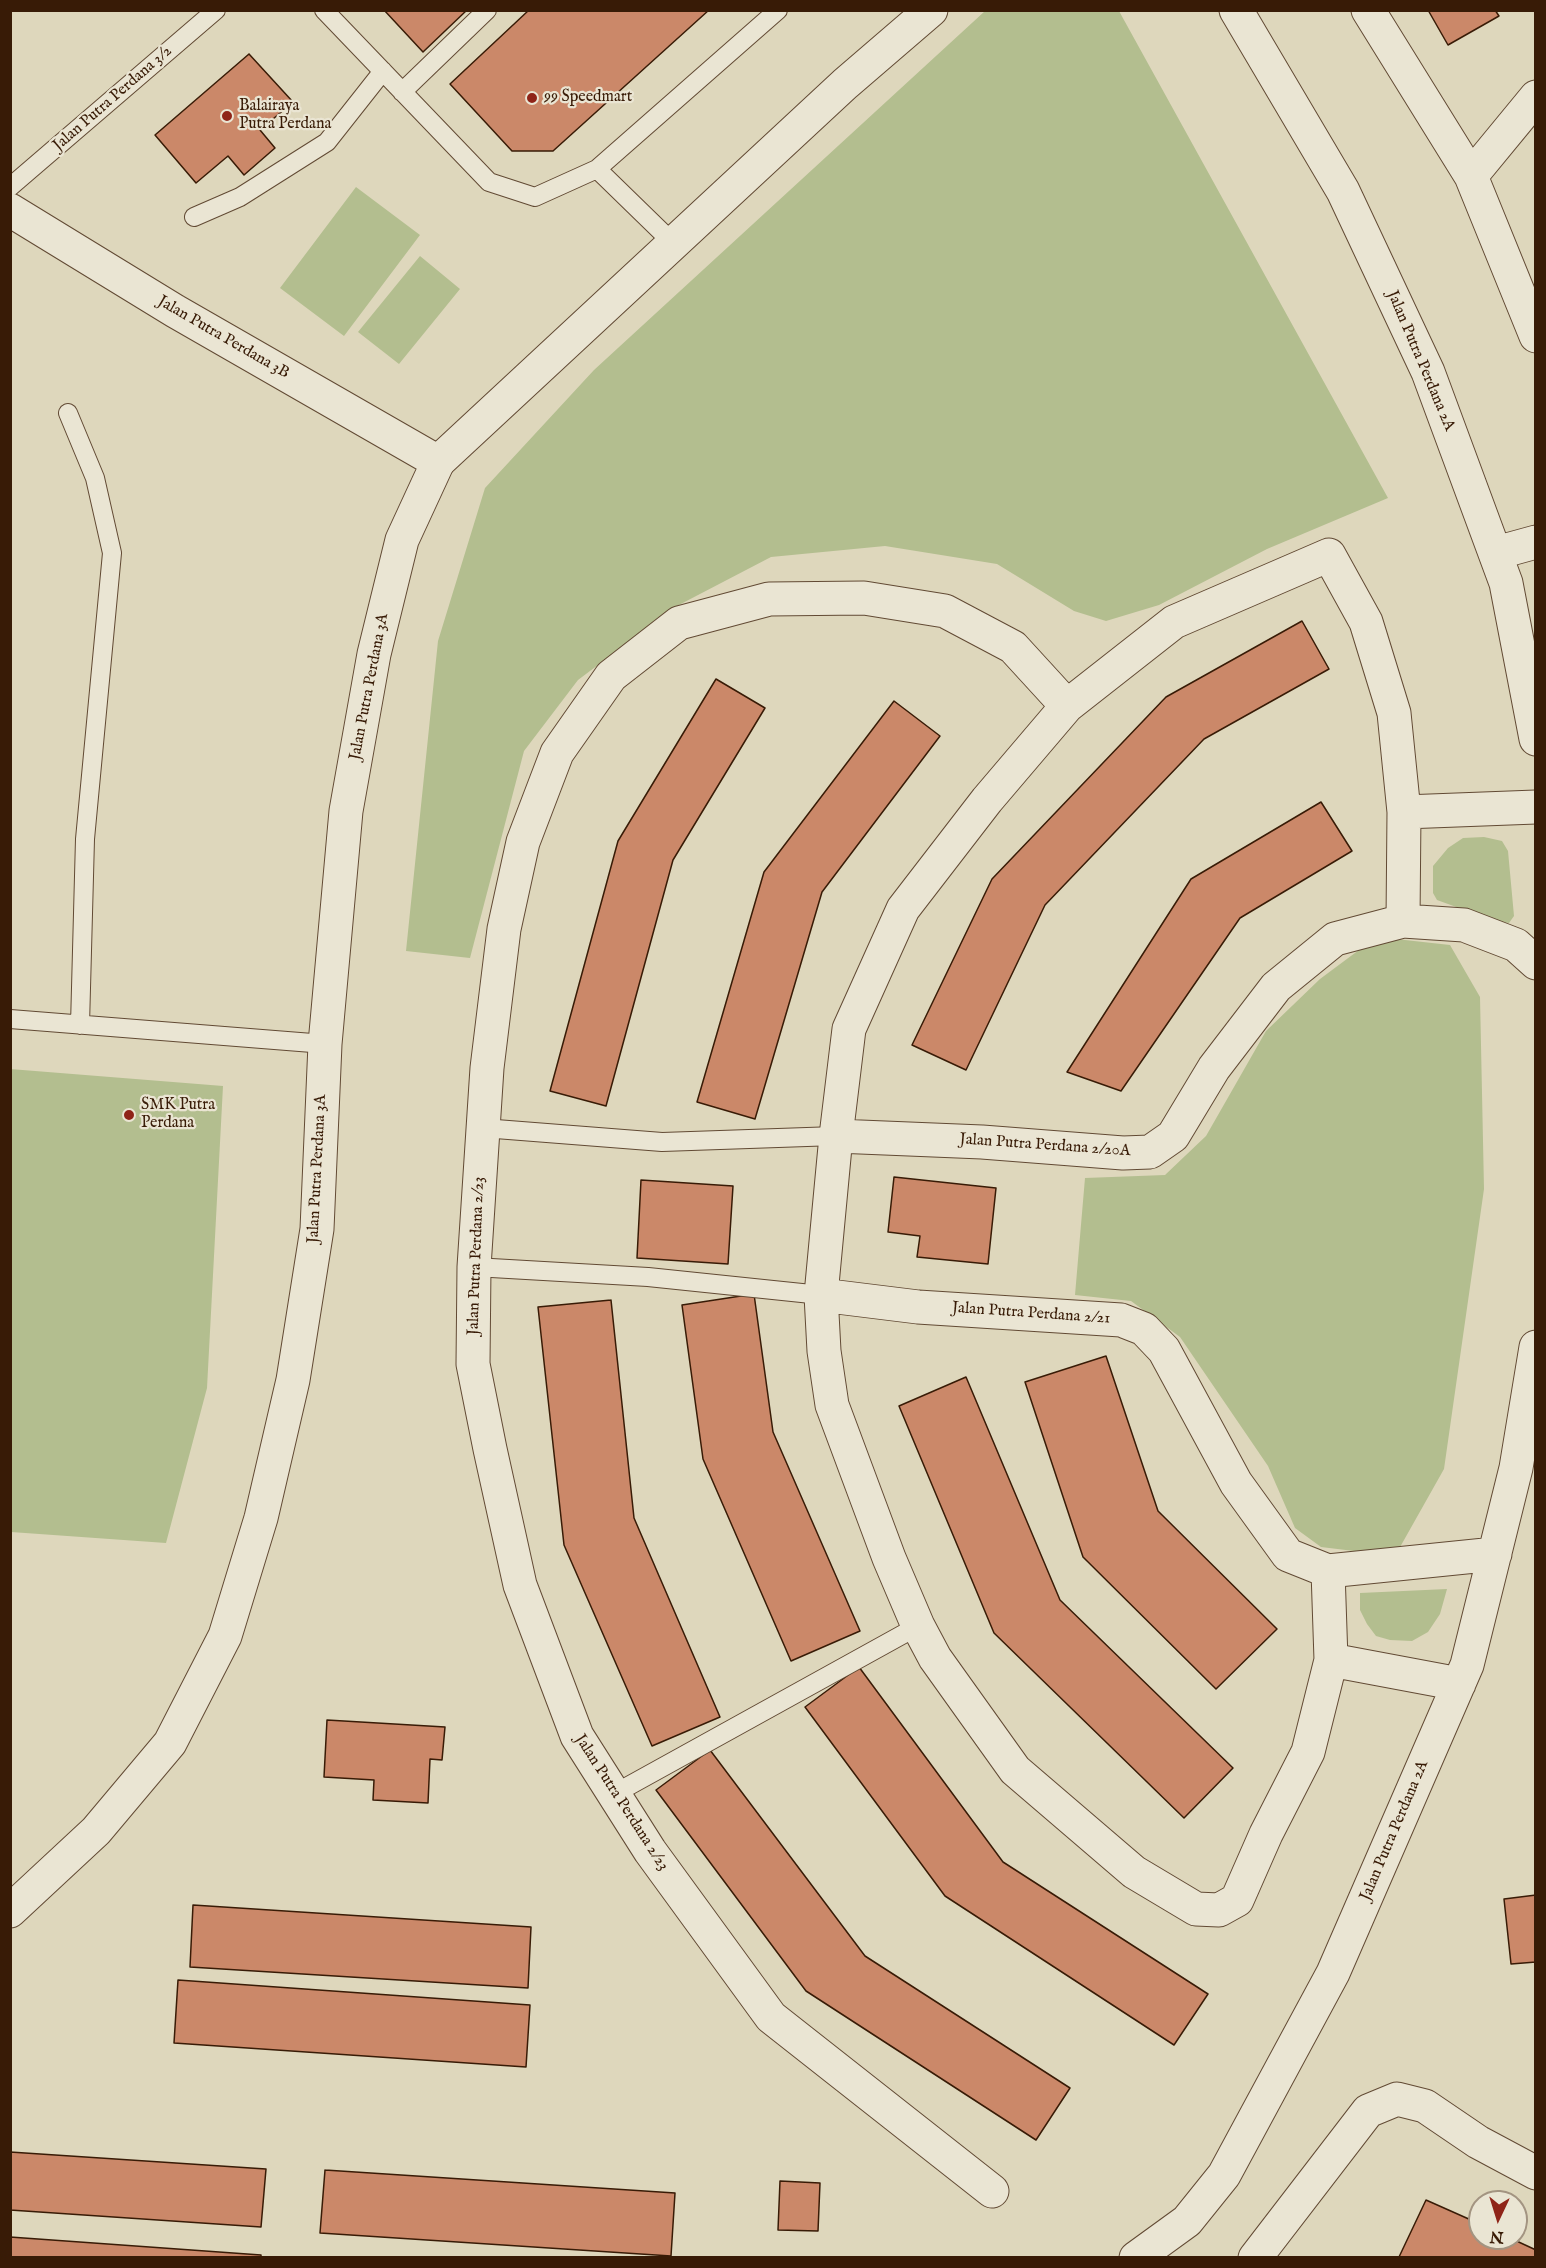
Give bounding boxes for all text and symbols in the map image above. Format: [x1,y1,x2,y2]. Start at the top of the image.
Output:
street label: Jalan Putra Perdana 3/2 [50,42,176,156]
place label: 99 Speedmart [544,88,632,108]
marker: 99 Speedmart [525,91,539,105]
place label: Balairaya Putra Perdana [239,97,331,135]
marker: Balairaya Putra Perdana [220,109,234,123]
street label: Jalan Putra Perdana 2A [1382,288,1458,434]
street label: Jalan Putra Perdana 3B [154,292,292,384]
street label: Jalan Putra Perdana 3A [346,612,394,762]
street label: Jalan Putra Perdana 3A [305,1094,331,1244]
place label: SMK Putra Perdana [141,1096,215,1134]
marker: SMK Putra Perdana [122,1108,136,1122]
street label: Jalan Putra Perdana 2/20A [959,1130,1131,1162]
street label: Jalan Putra Perdana 2/23 [465,1176,489,1336]
street label: Jalan Putra Perdana 2/21 [951,1299,1111,1329]
street label: Jalan Putra Perdana 2/23 [570,1731,672,1875]
street label: Jalan Putra Perdana 2A [1357,1758,1433,1904]
north arrow [1468,2190,1528,2250]
text: N [1489,2226,1504,2246]

